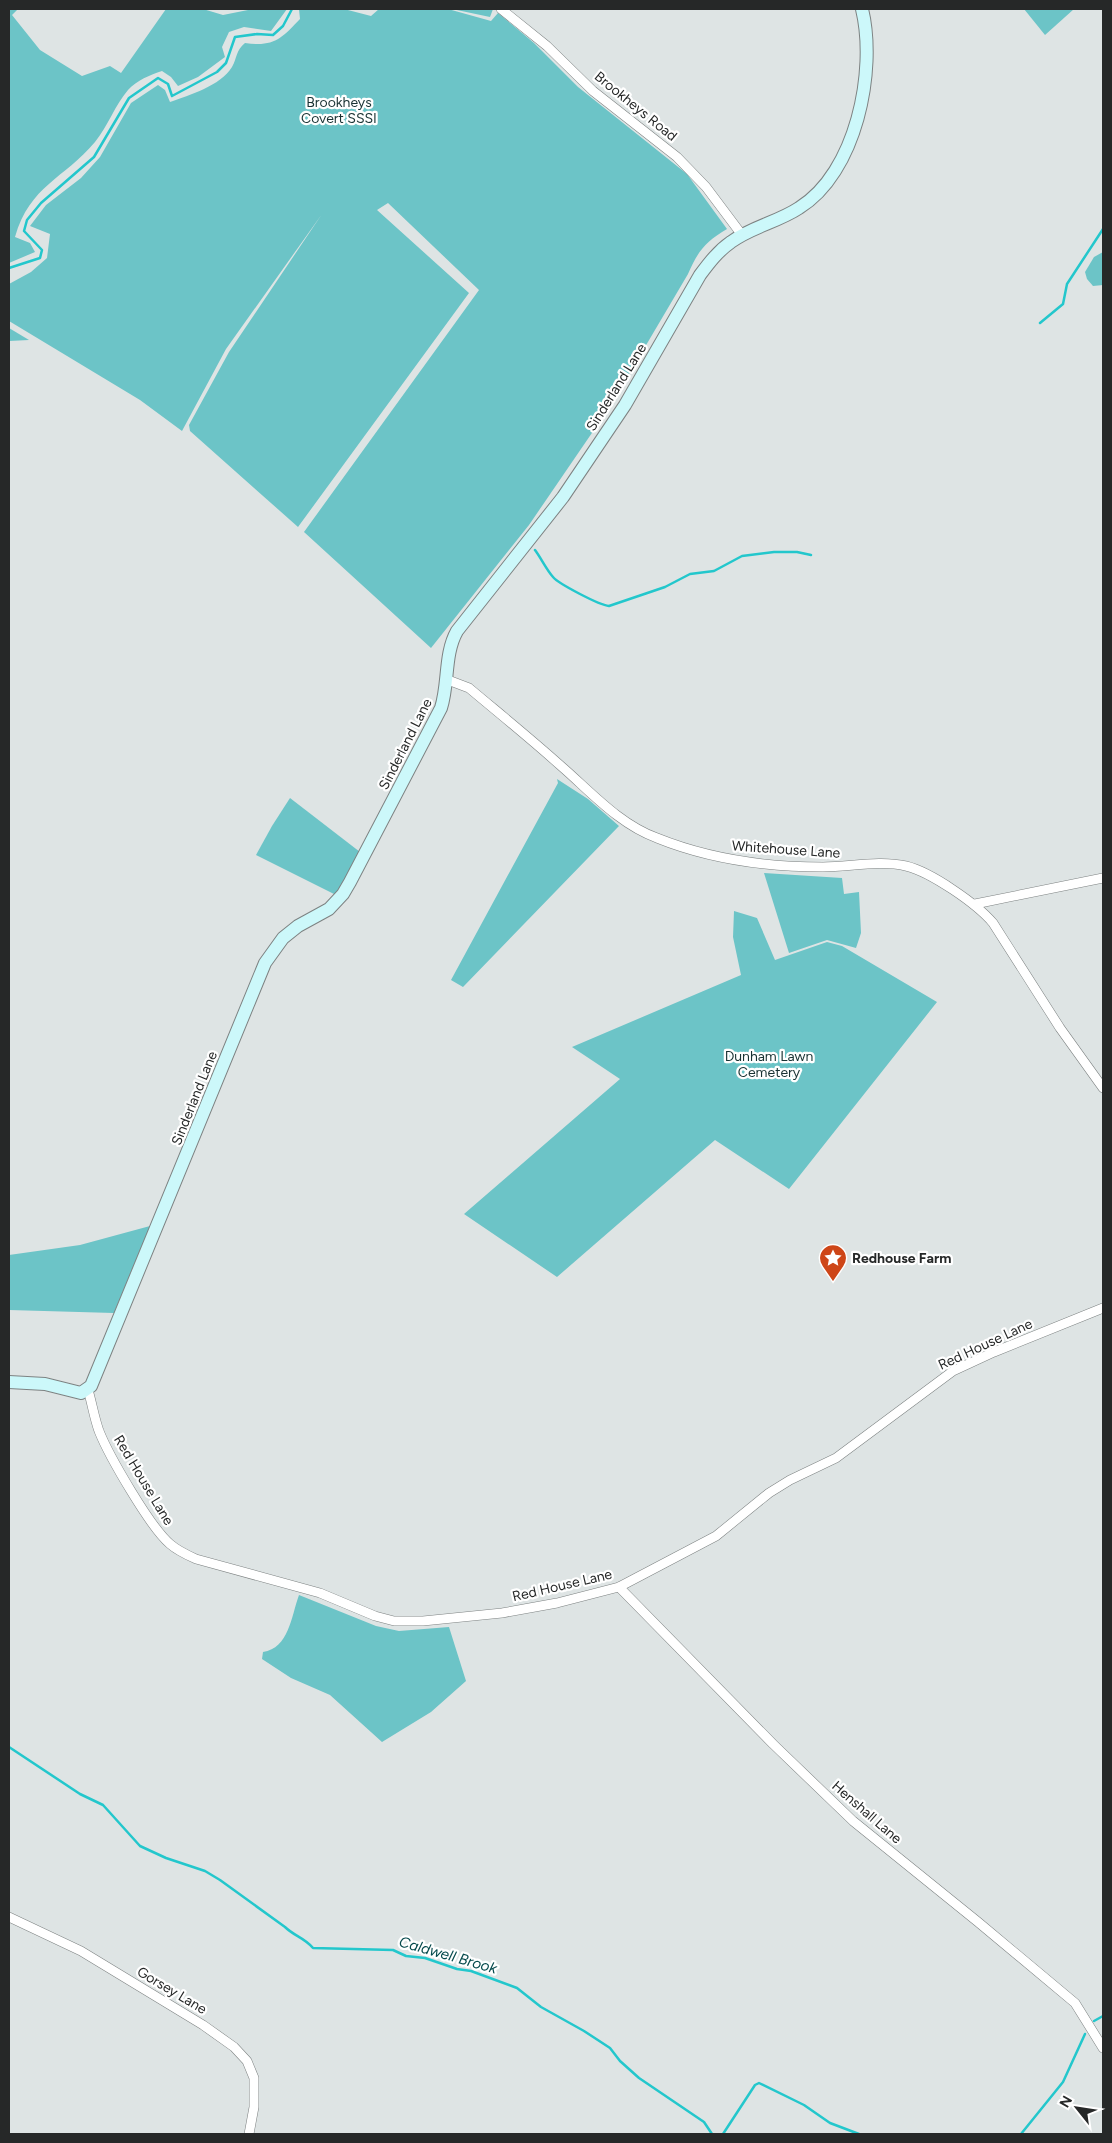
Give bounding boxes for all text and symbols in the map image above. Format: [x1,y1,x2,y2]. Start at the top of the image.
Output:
street label: Brookheys Road [591,68,680,145]
park label: Brookheys Covert SSSI [301,94,377,127]
street label: Sinderland Lane [583,340,650,434]
street label: Sinderland Lane [375,696,436,793]
street label: Whitehouse Lane [731,837,841,862]
street label: Sinderland Lane [168,1048,221,1148]
park label: Dunham Lawn Cemetery [725,1048,814,1081]
place icon: Redhouse Farm [818,1243,848,1282]
place label: Redhouse Farm [852,1250,951,1267]
street label: Red House Lane [935,1315,1035,1374]
street label: Red House Lane [110,1432,177,1529]
street label: Red House Lane [510,1566,614,1605]
street label: Henshall Lane [828,1777,905,1848]
water label: Caldwell Brook [397,1932,500,1978]
street label: Gorsey Lane [134,1963,210,2018]
north arrow [1052,2083,1102,2133]
text: N [1056,2093,1076,2111]

